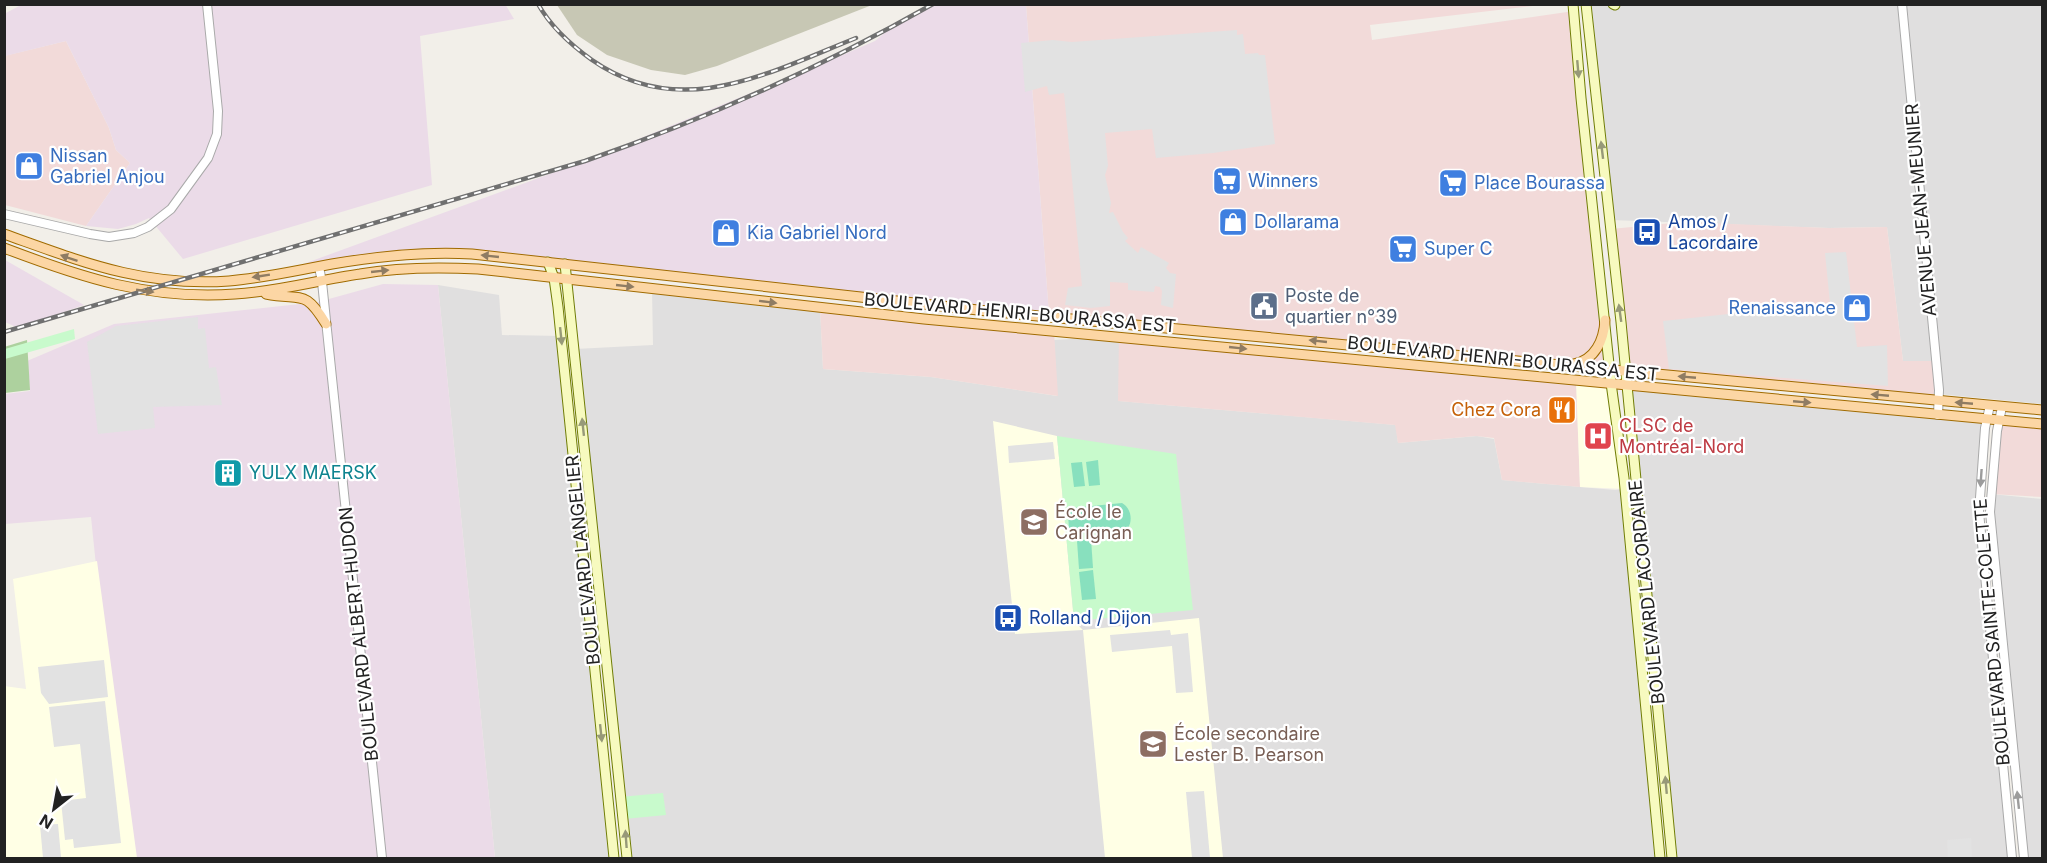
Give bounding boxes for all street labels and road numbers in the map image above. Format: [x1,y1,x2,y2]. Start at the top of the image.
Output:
street label: AVENUE JEAN-MEUNIER [1901,102,1940,317]
street label: BOULEVARD HENRI-BOURASSA EST [863,288,1177,337]
street label: BOULEVARD HENRI-BOURASSA EST [1346,332,1660,385]
street label: BOULEVARD LANGELIER [561,454,604,666]
street label: BOULEVARD LACORDAIRE [1624,479,1669,705]
street label: BOULEVARD SAINTE-COLETTE [1969,498,2014,767]
street label: BOULEVARD ALBERT-HUDON [335,506,382,762]

